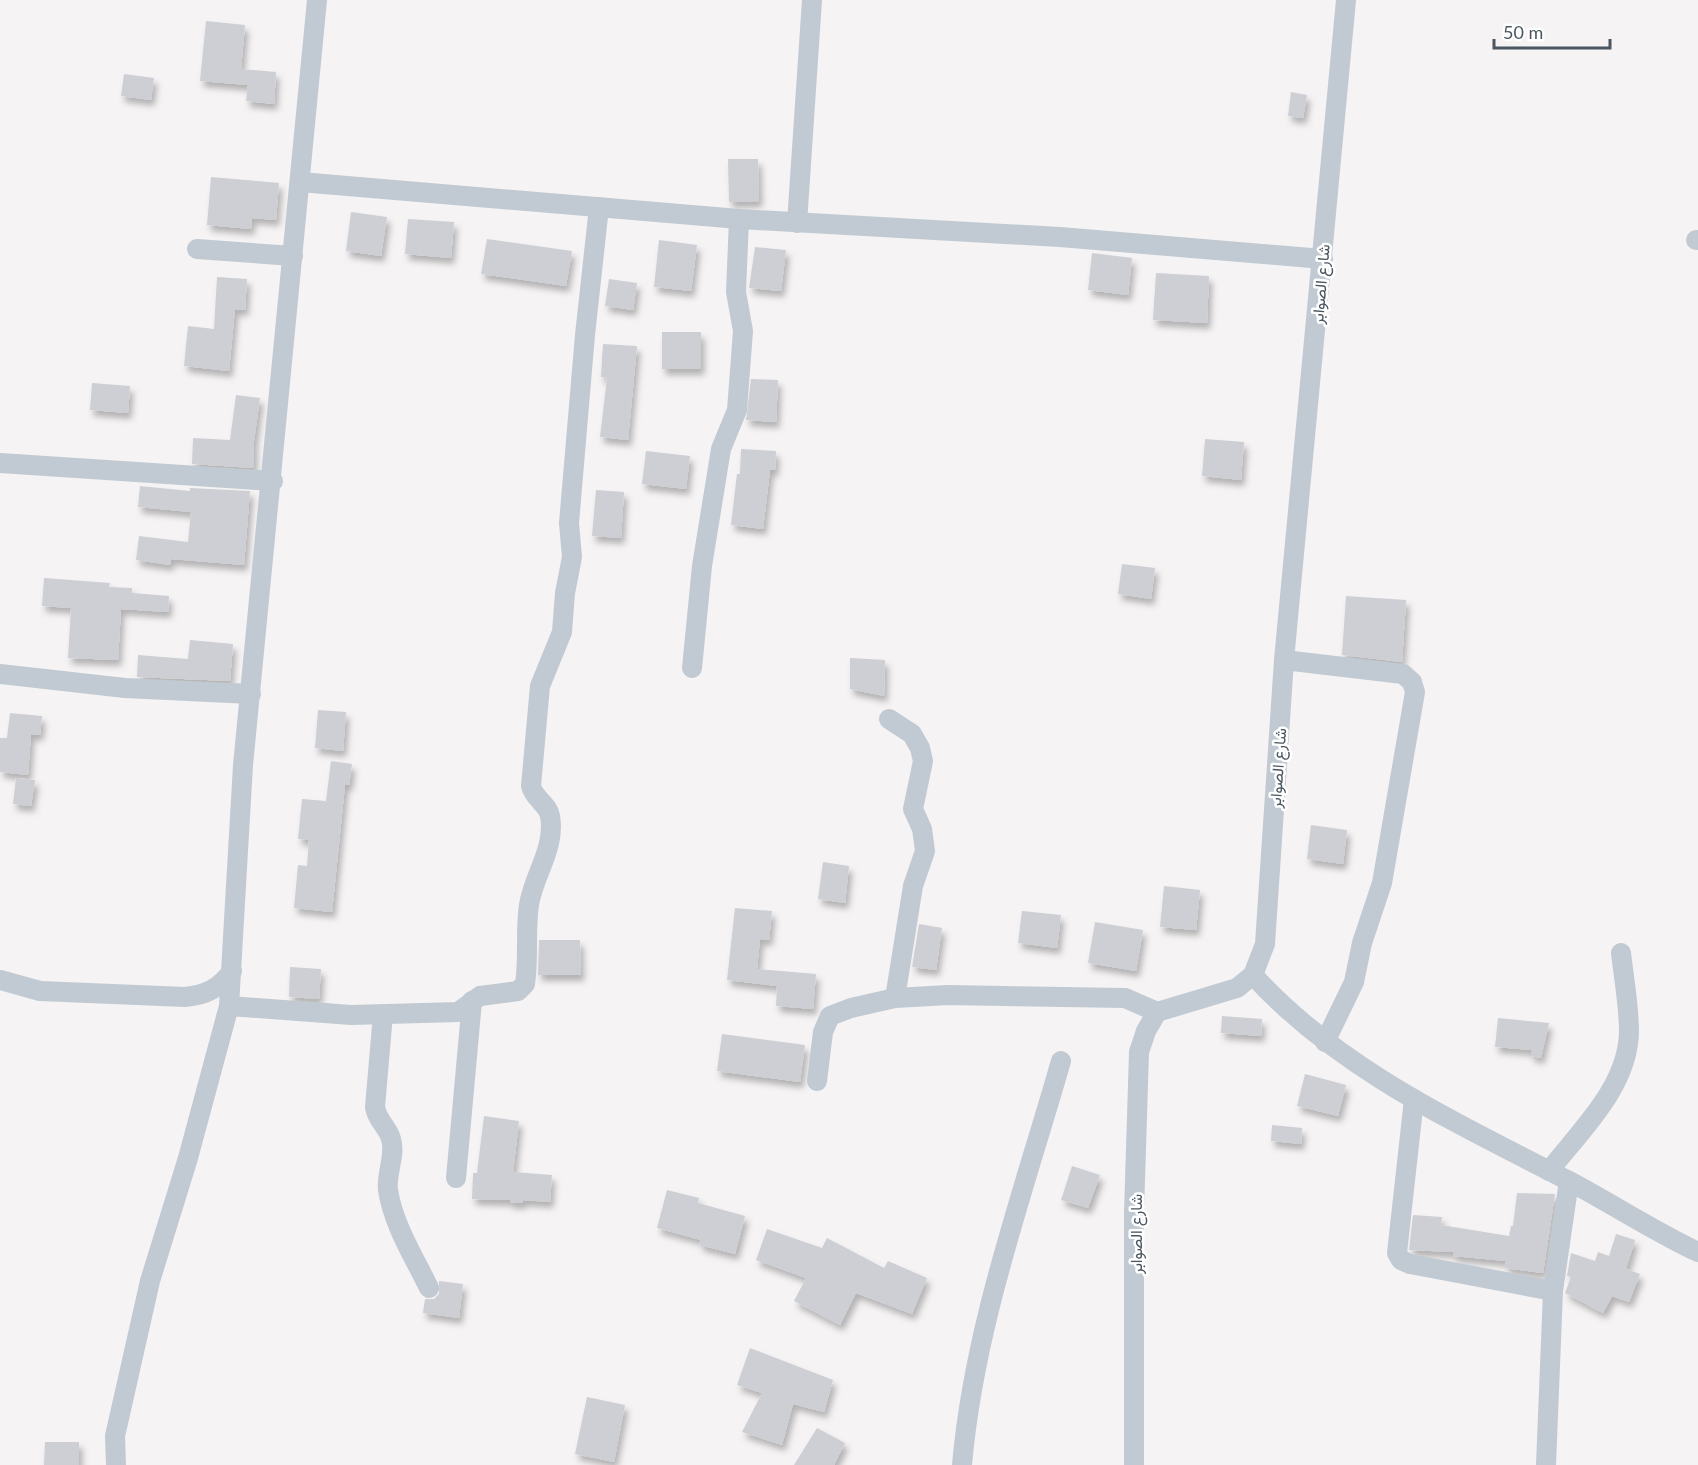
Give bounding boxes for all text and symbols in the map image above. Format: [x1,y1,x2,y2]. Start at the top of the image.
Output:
scale bar [1494,12,1610,50]
text: 50 m [1503,21,1543,43]
street label: شارع الصوابر [1307,243,1336,326]
street label: شارع الصوابر [1265,727,1292,810]
street label: شارع الصوابر [1126,1194,1148,1275]

